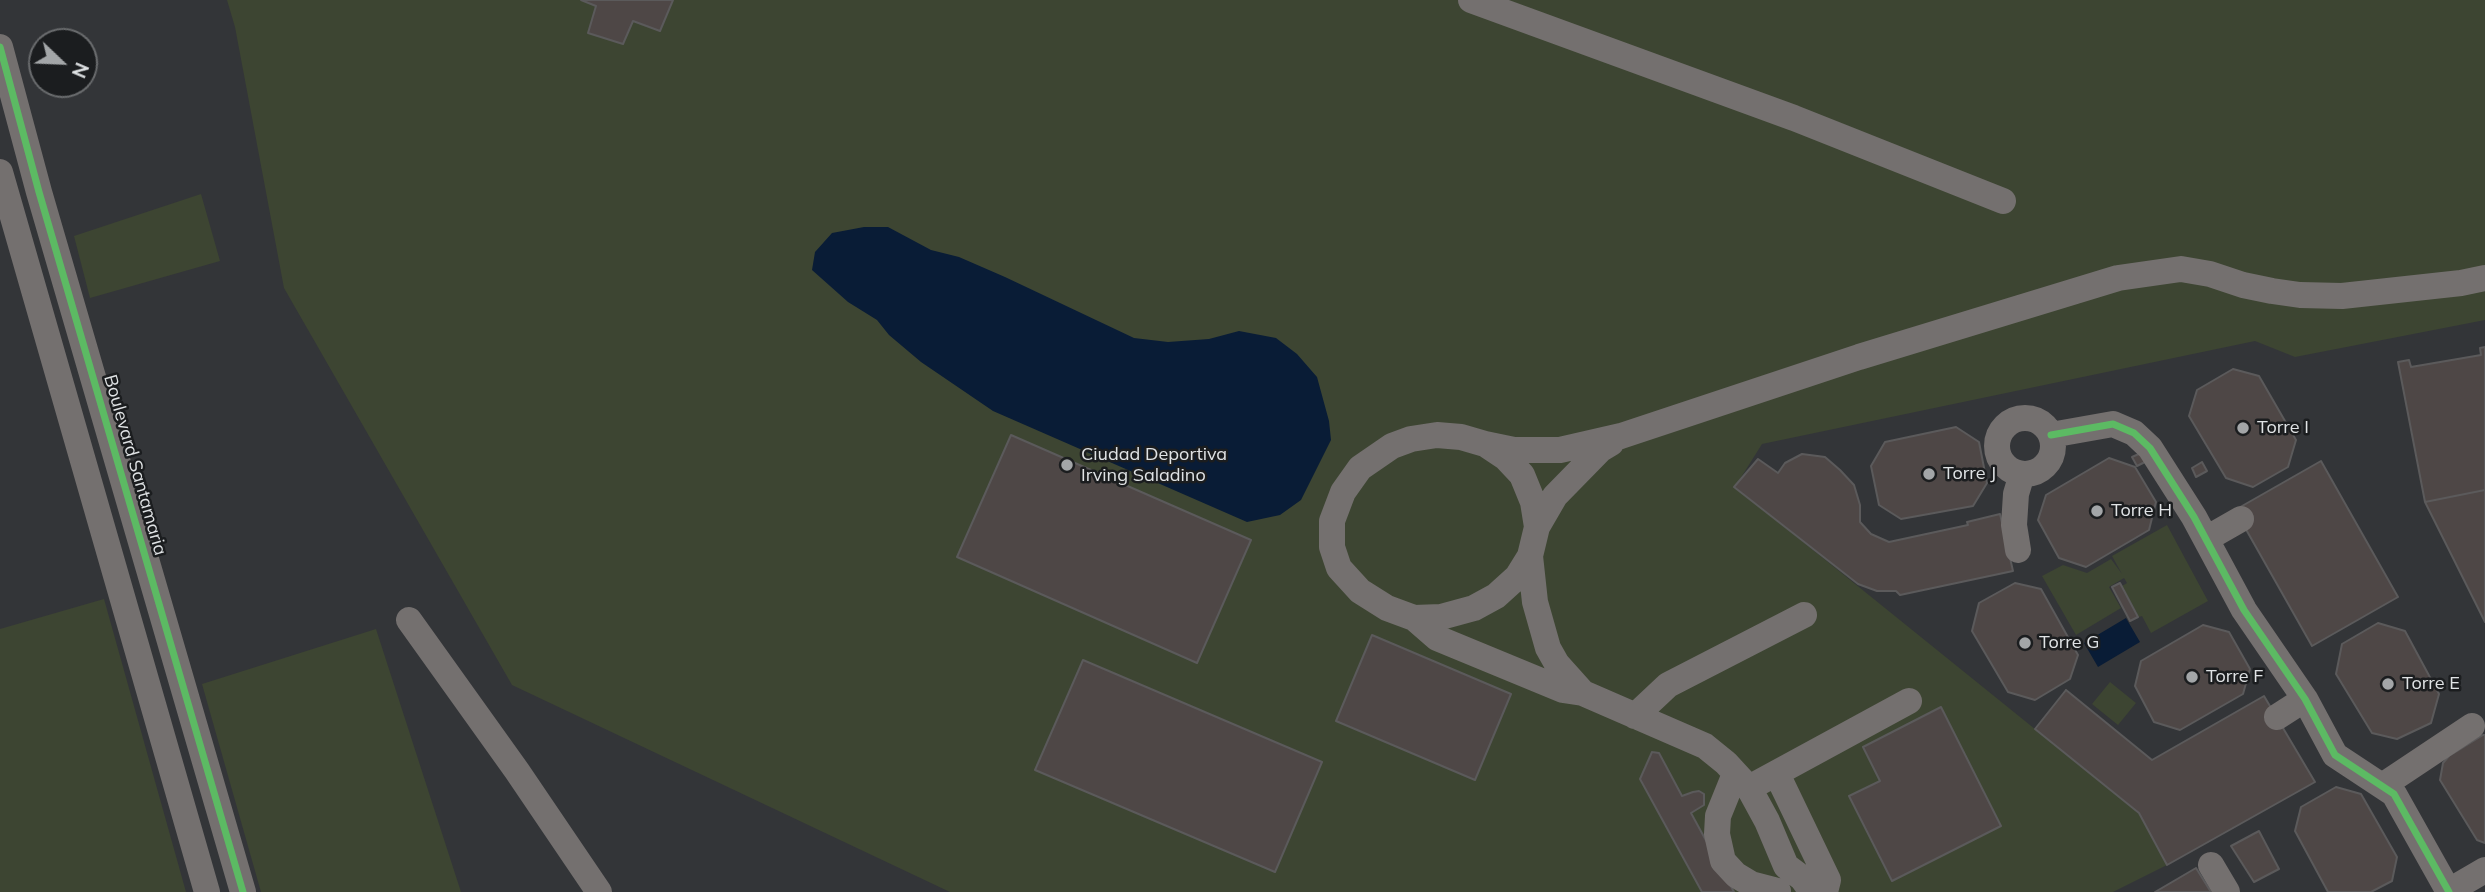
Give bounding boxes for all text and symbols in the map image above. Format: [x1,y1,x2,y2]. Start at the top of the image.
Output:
north arrow [28,28,98,98]
text: N [67,59,94,82]
street label: Boulevard Santamaria [99,372,171,558]
place label: Torre I [2257,417,2309,439]
marker: Torre I [2235,420,2251,436]
place label: Ciudad Deportiva Irving Saladino [1081,444,1227,486]
marker: Ciudad Deportiva Irving Saladino [1059,457,1075,473]
place label: Torre J [1943,463,1996,485]
marker: Torre J [1921,466,1937,482]
place label: Torre H [2111,500,2172,522]
marker: Torre H [2089,503,2105,519]
place label: Torre G [2039,632,2099,654]
marker: Torre G [2017,635,2033,651]
place label: Torre F [2206,666,2263,688]
marker: Torre F [2184,669,2200,685]
place label: Torre E [2402,673,2460,695]
marker: Torre E [2380,676,2396,692]

